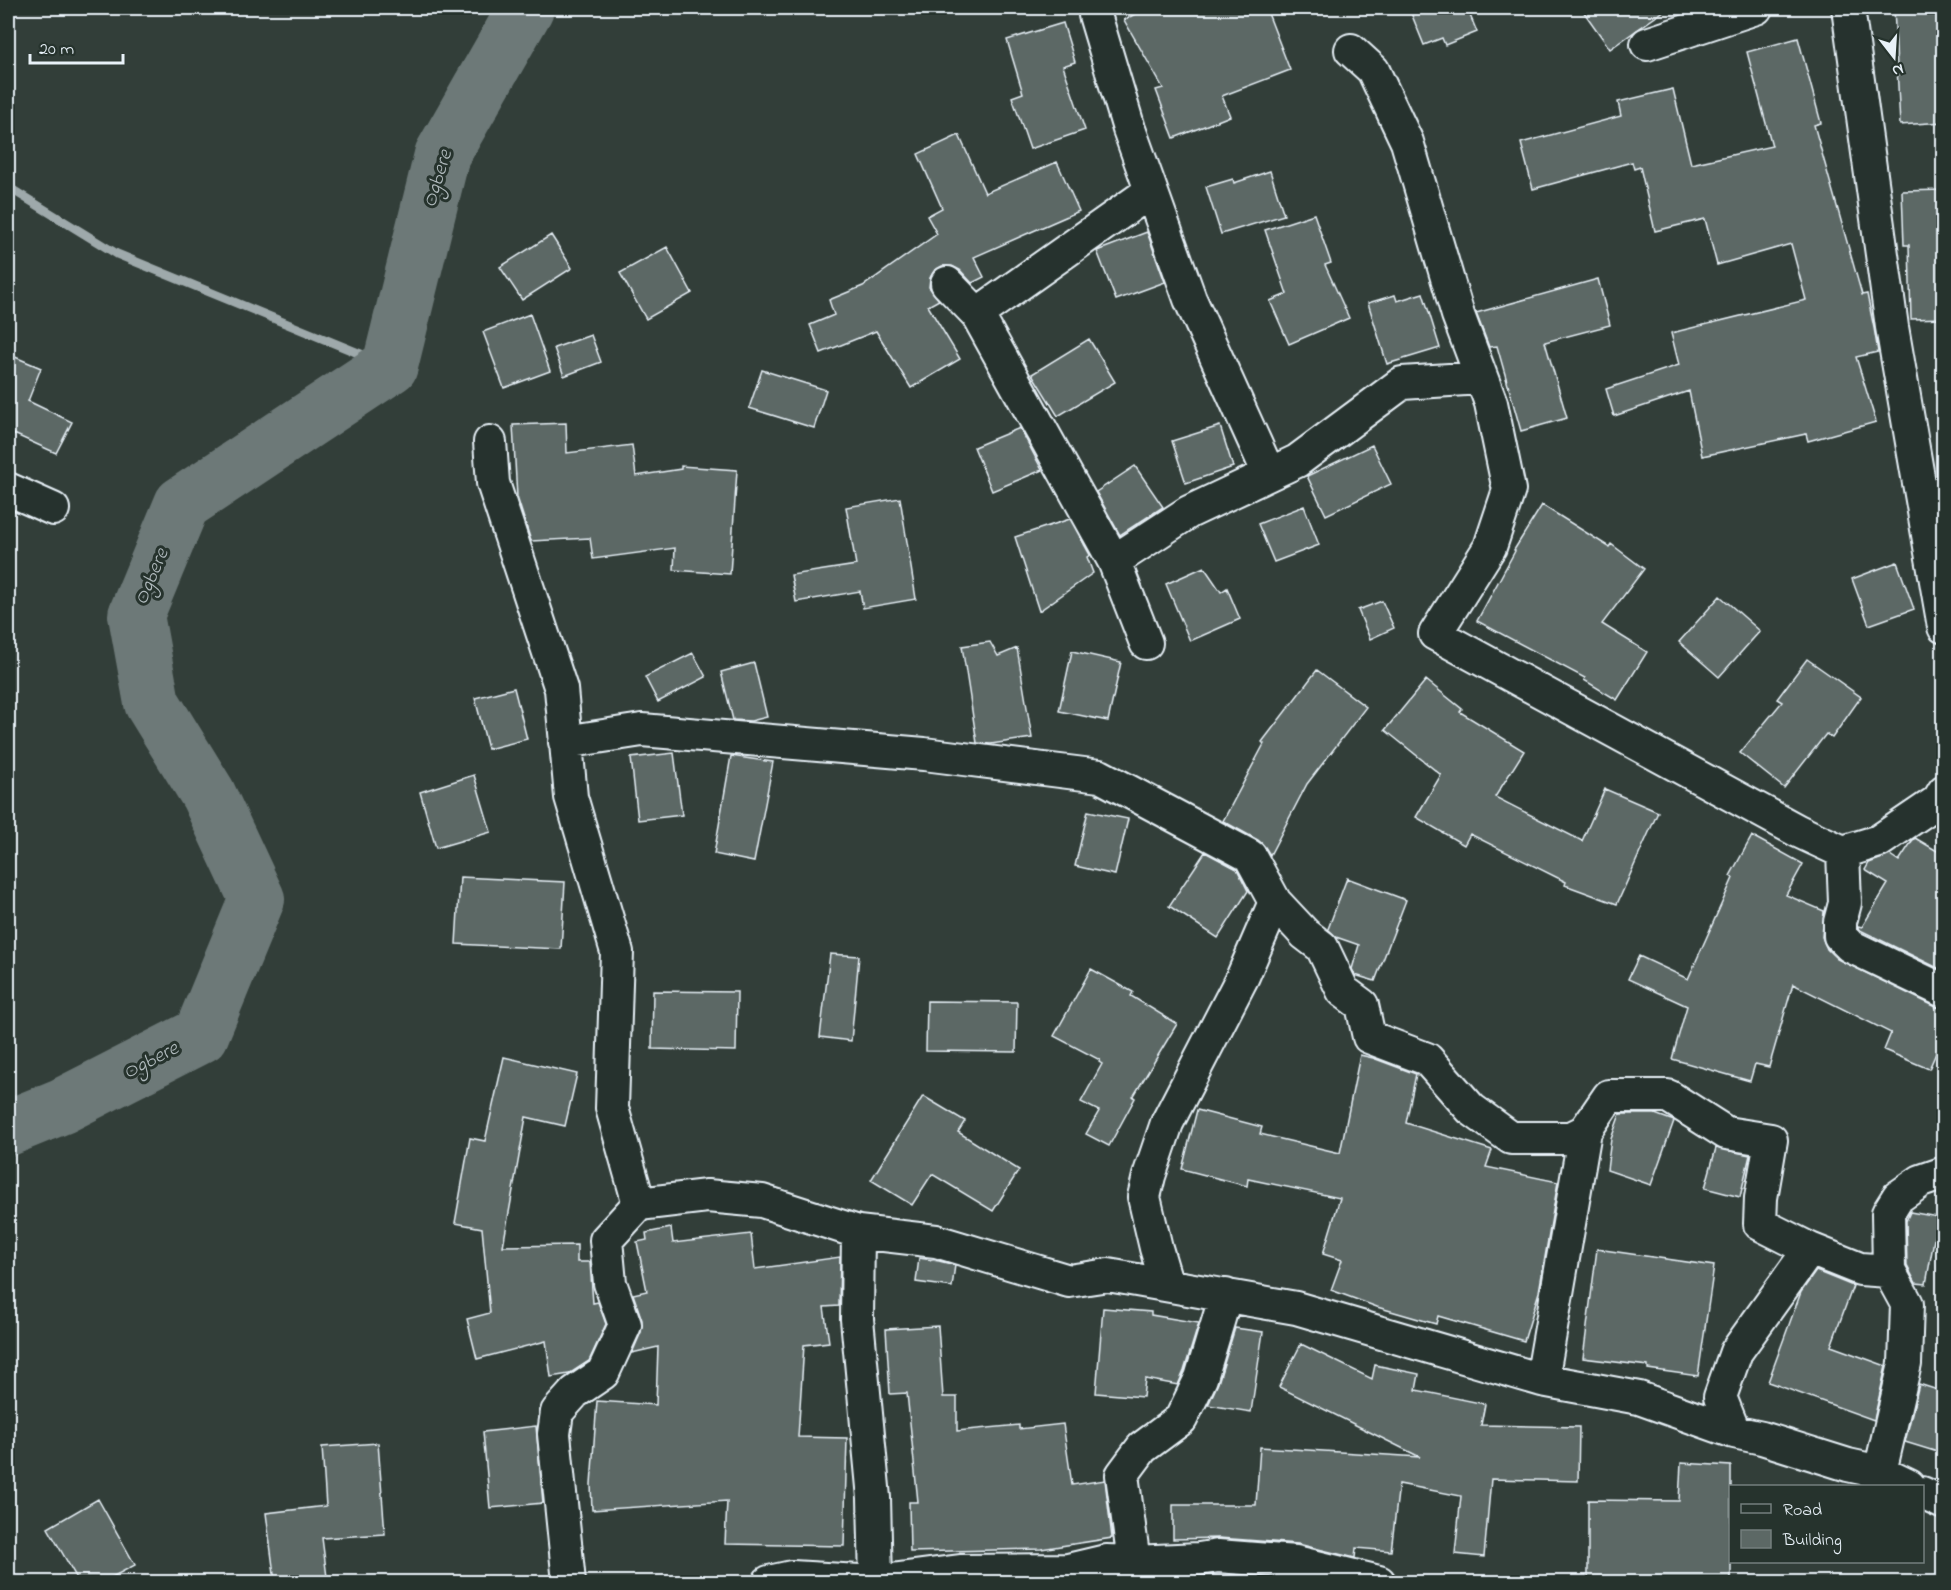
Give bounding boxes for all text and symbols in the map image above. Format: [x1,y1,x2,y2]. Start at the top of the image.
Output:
scale bar [30,27,123,65]
north arrow [1864,27,1924,87]
text: 20 m [39,37,74,63]
text: N [1889,56,1906,83]
water label: Ogbere [415,145,462,212]
water label: Ogbere [127,543,179,610]
water label: Ogbere [118,1034,186,1089]
legend [1729,1485,1924,1563]
text: Road [1783,1498,1822,1524]
text: Building [1782,1528,1842,1555]

